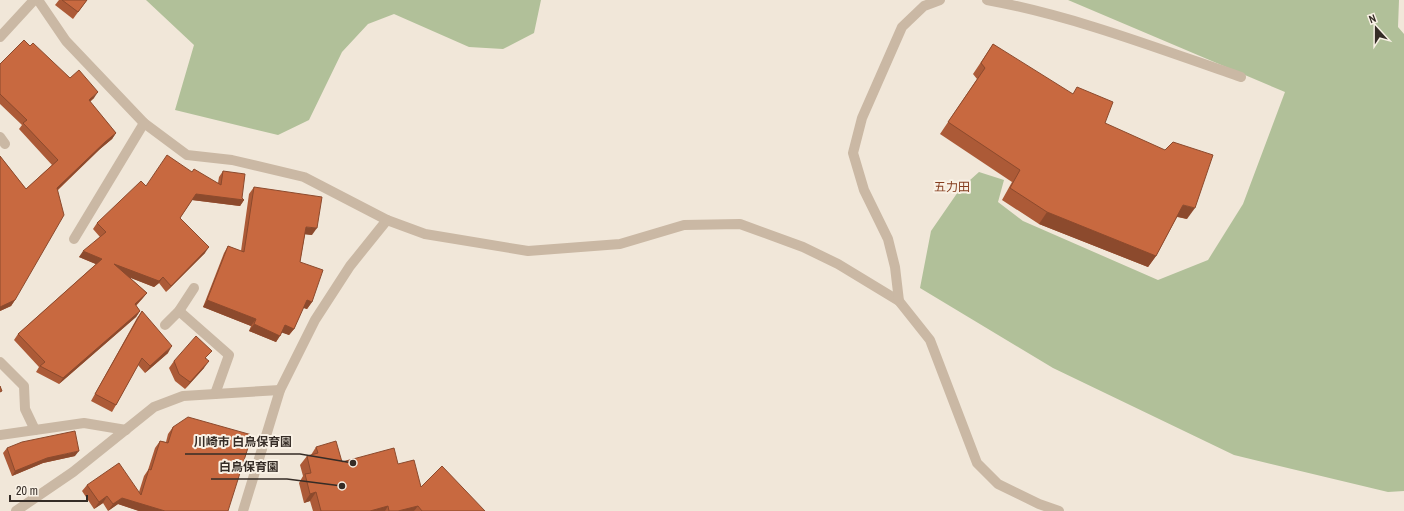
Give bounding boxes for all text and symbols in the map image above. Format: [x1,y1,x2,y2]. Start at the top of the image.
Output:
north arrow [1356,8,1396,48]
text: N [1367,11,1378,26]
district label: 五力田 [934,179,970,195]
callout: 川崎市 白鳥保育園 [185,430,300,454]
text: 川崎市 白鳥保育園 [194,434,292,450]
callout: 白鳥保育園 [211,455,287,479]
text: 白鳥保育園 [219,459,279,475]
scale bar [10,477,87,503]
text: 20 m [16,483,38,499]

